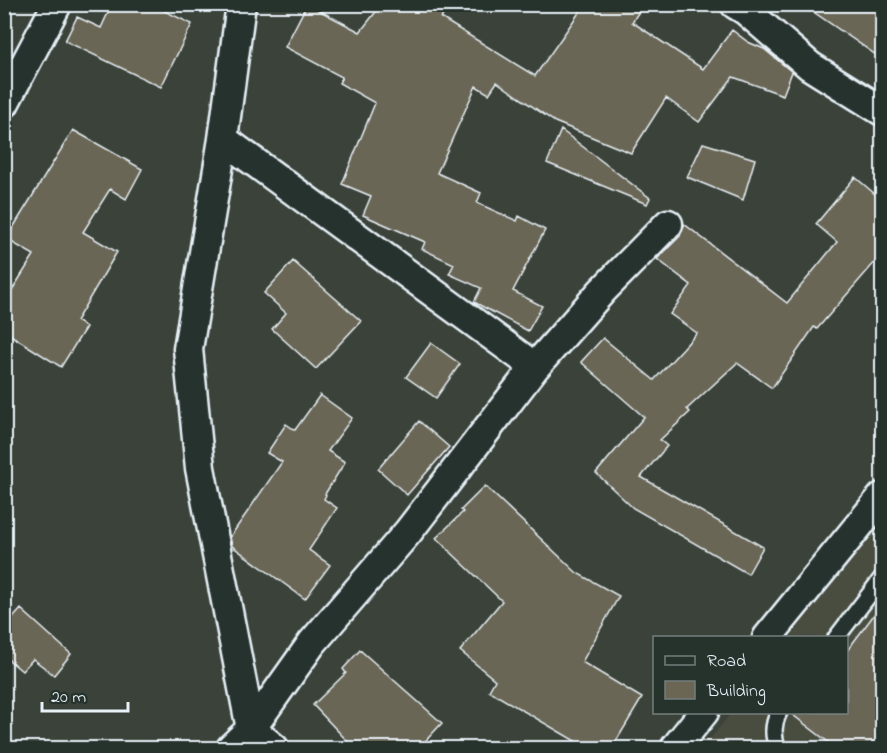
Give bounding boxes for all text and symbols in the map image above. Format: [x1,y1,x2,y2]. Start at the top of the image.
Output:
legend [653,636,848,714]
text: Road [707,649,746,675]
scale bar [42,675,128,713]
text: Building [706,679,766,706]
text: 20 m [51,685,86,711]

